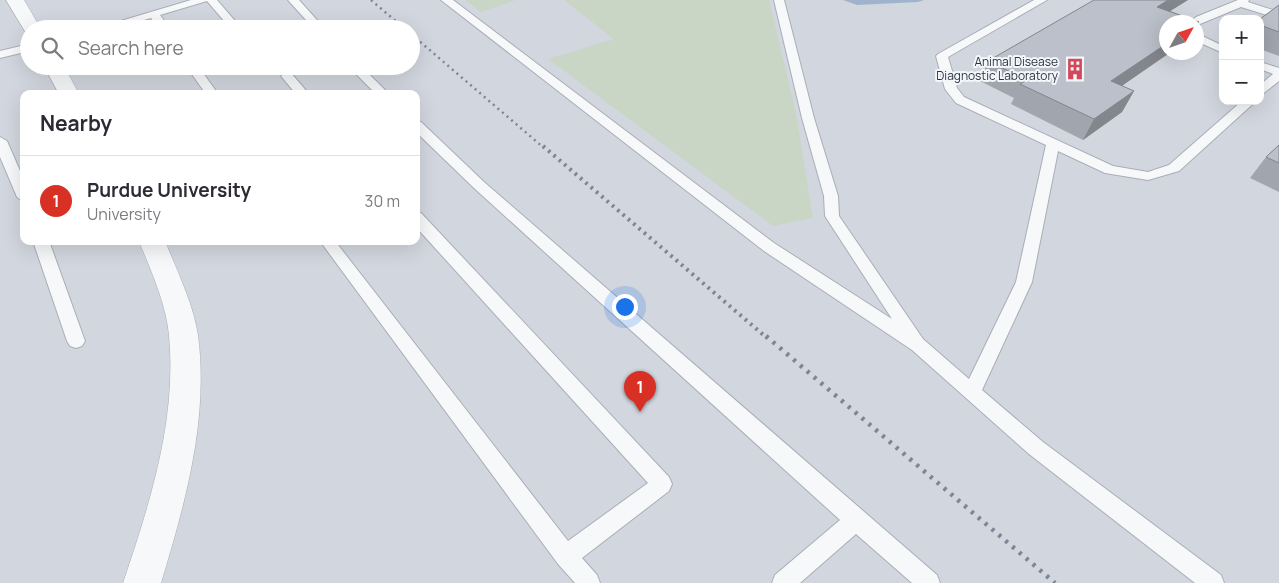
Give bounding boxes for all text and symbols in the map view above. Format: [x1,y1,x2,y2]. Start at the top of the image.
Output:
north arrow [1159,15,1204,60]
map controls [1219,15,1264,105]
button: + [1219,15,1264,60]
search box [20,20,420,75]
icon: search [38,34,66,62]
text: Search here [78,35,184,61]
place label: Animal Disease Diagnostic Laboratory [936,53,1059,84]
building icon: Animal Disease Diagnostic Laboratory [1062,56,1088,82]
button: − [1219,60,1264,105]
text: Nearby [40,109,112,137]
text: Purdue University [87,177,251,203]
text: 1 [52,190,60,212]
text: 30 m [365,190,400,212]
text: University [87,203,161,225]
your location [612,294,638,320]
pin: 1 [624,371,656,412]

